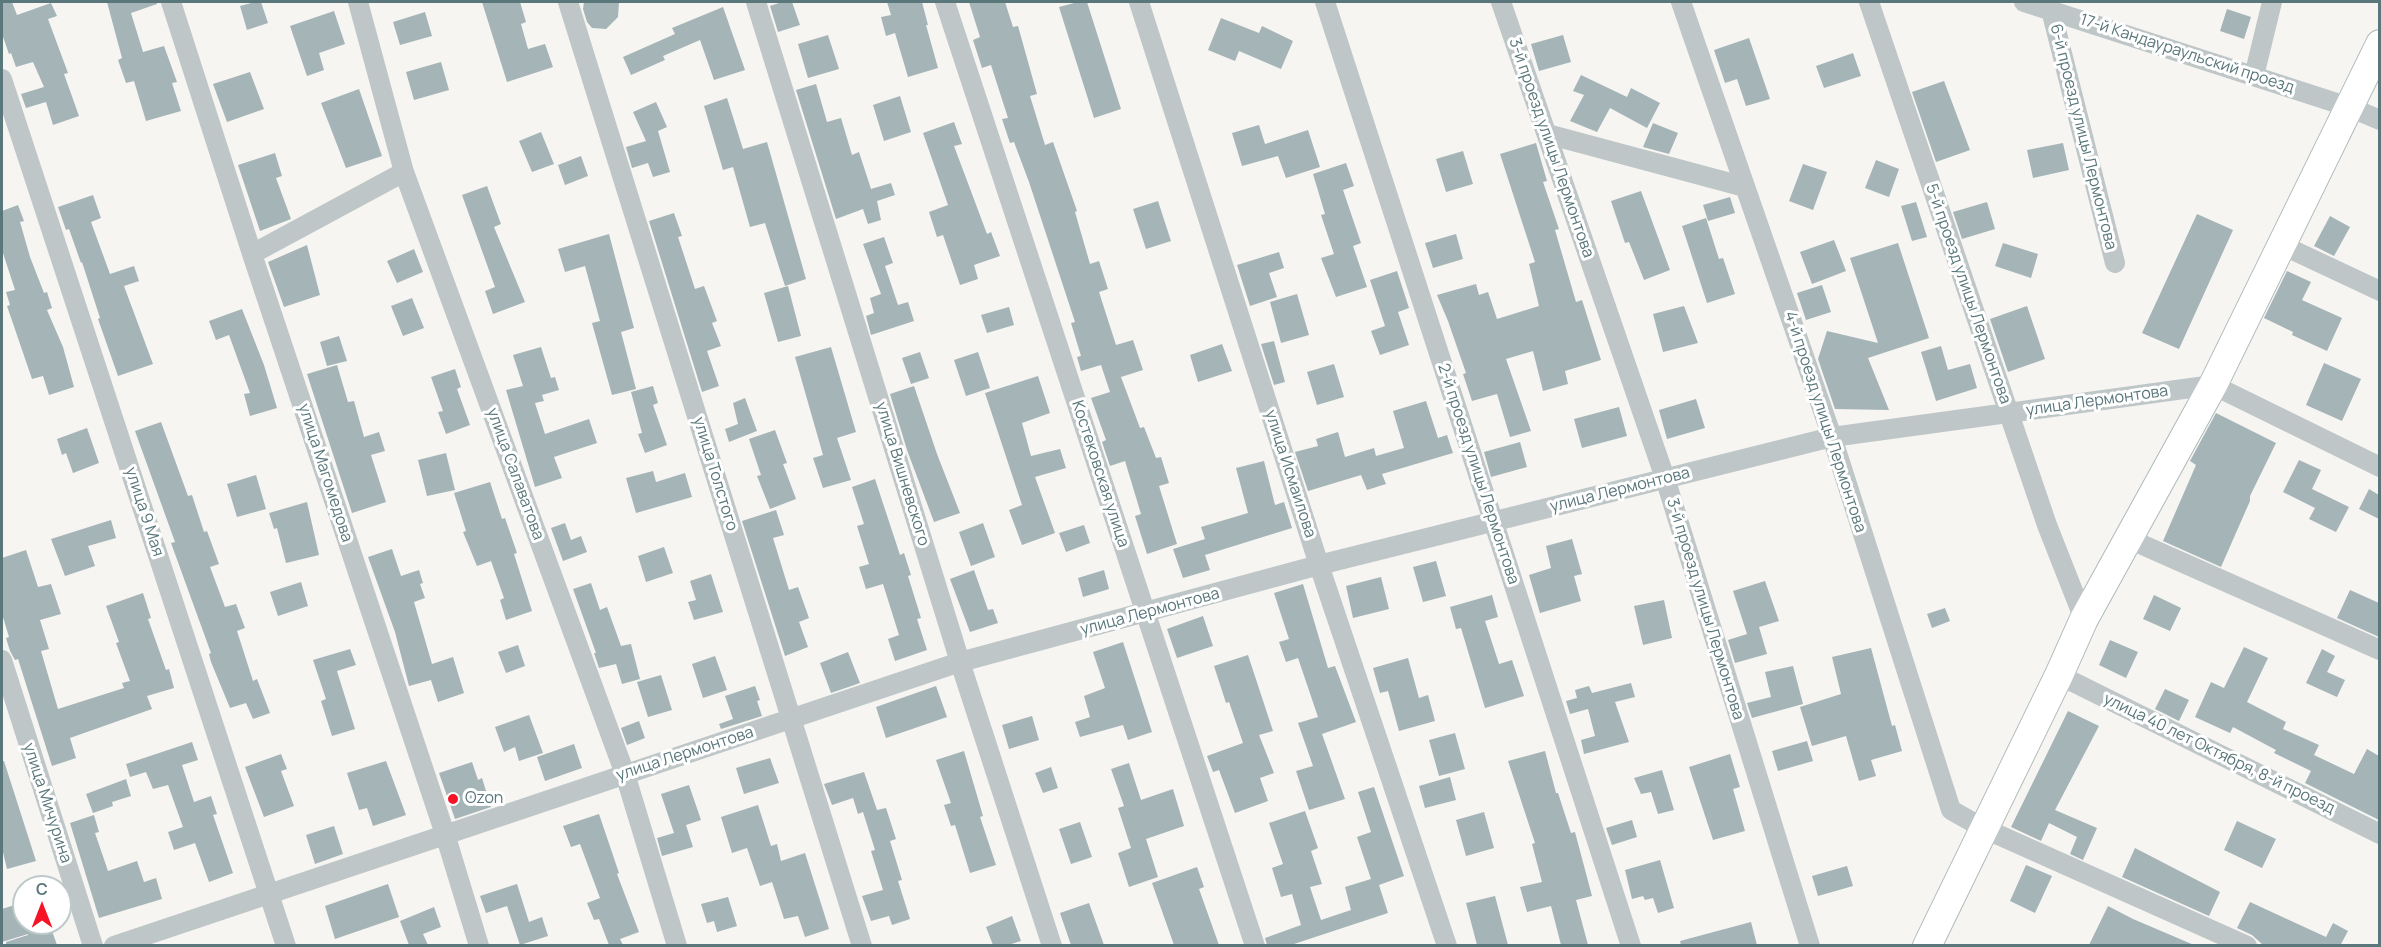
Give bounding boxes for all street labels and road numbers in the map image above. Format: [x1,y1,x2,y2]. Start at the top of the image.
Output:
street label: 17-й Кандаураульский проезд [2077,10,2297,98]
street label: 6-й проезд улицы Лермонтова [2046,22,2120,252]
street label: 3-й проезд улицы Лермонтова [1504,36,1598,260]
street label: 5-й проезд улицы Лермонтова [1921,182,2015,406]
street label: 4-й проезд улицы Лермонтова [1780,309,1870,535]
street label: 2-й проезд улицы Лермонтова [1433,361,1523,587]
street label: улица Лермонтова [2025,382,2169,420]
street label: Костековская улица [1067,398,1133,550]
street label: улица Вишневского [871,400,933,548]
street label: улица Магомедова [294,401,356,545]
street label: улица Салаватова [482,405,548,543]
street label: улица Исмаилова [1260,408,1320,540]
street label: улица Толстого [689,415,741,533]
street label: улица Лермонтова [1548,463,1692,517]
street label: улица 9 Мая [121,465,167,559]
street label: 3-й проезд улицы Лермонтова [1662,496,1748,722]
street label: улица Лермонтова [1078,584,1222,640]
street label: улица 40 лет Октября, 8-й проезд [2100,690,2338,818]
street label: улица Лермонтова [614,723,756,785]
street label: улица Мичурина [19,741,75,865]

